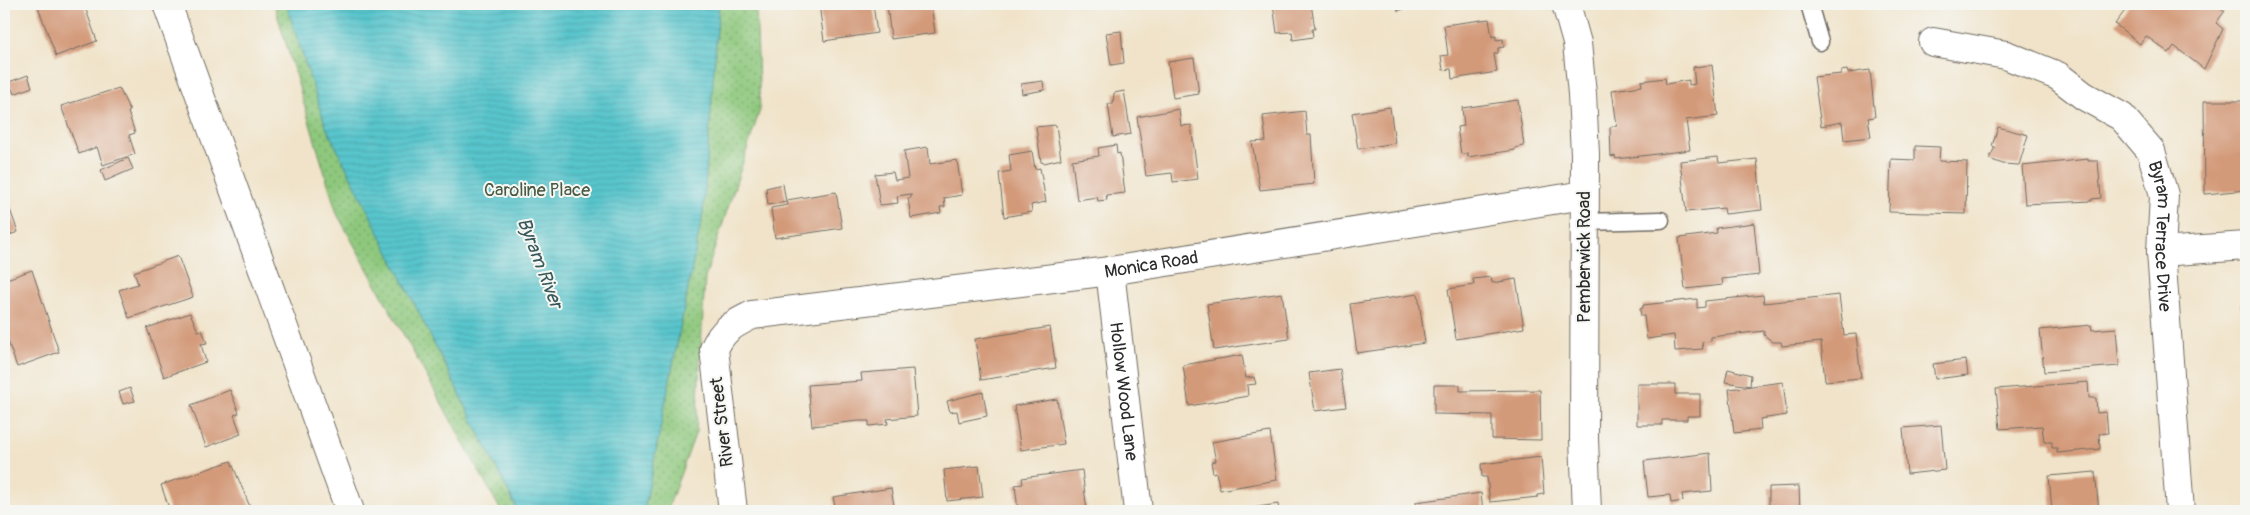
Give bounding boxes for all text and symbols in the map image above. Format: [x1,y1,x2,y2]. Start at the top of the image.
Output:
street label: Byram Terrace Drive [2143,158,2177,313]
park label: Caroline Place [484,179,590,202]
street label: Pemberwick Road [1573,191,1596,323]
water label: Byram River [512,214,569,314]
street label: Monica Road [1103,246,1200,283]
street label: Hollow Wood Lane [1105,320,1144,462]
street label: River Street [705,375,739,468]

